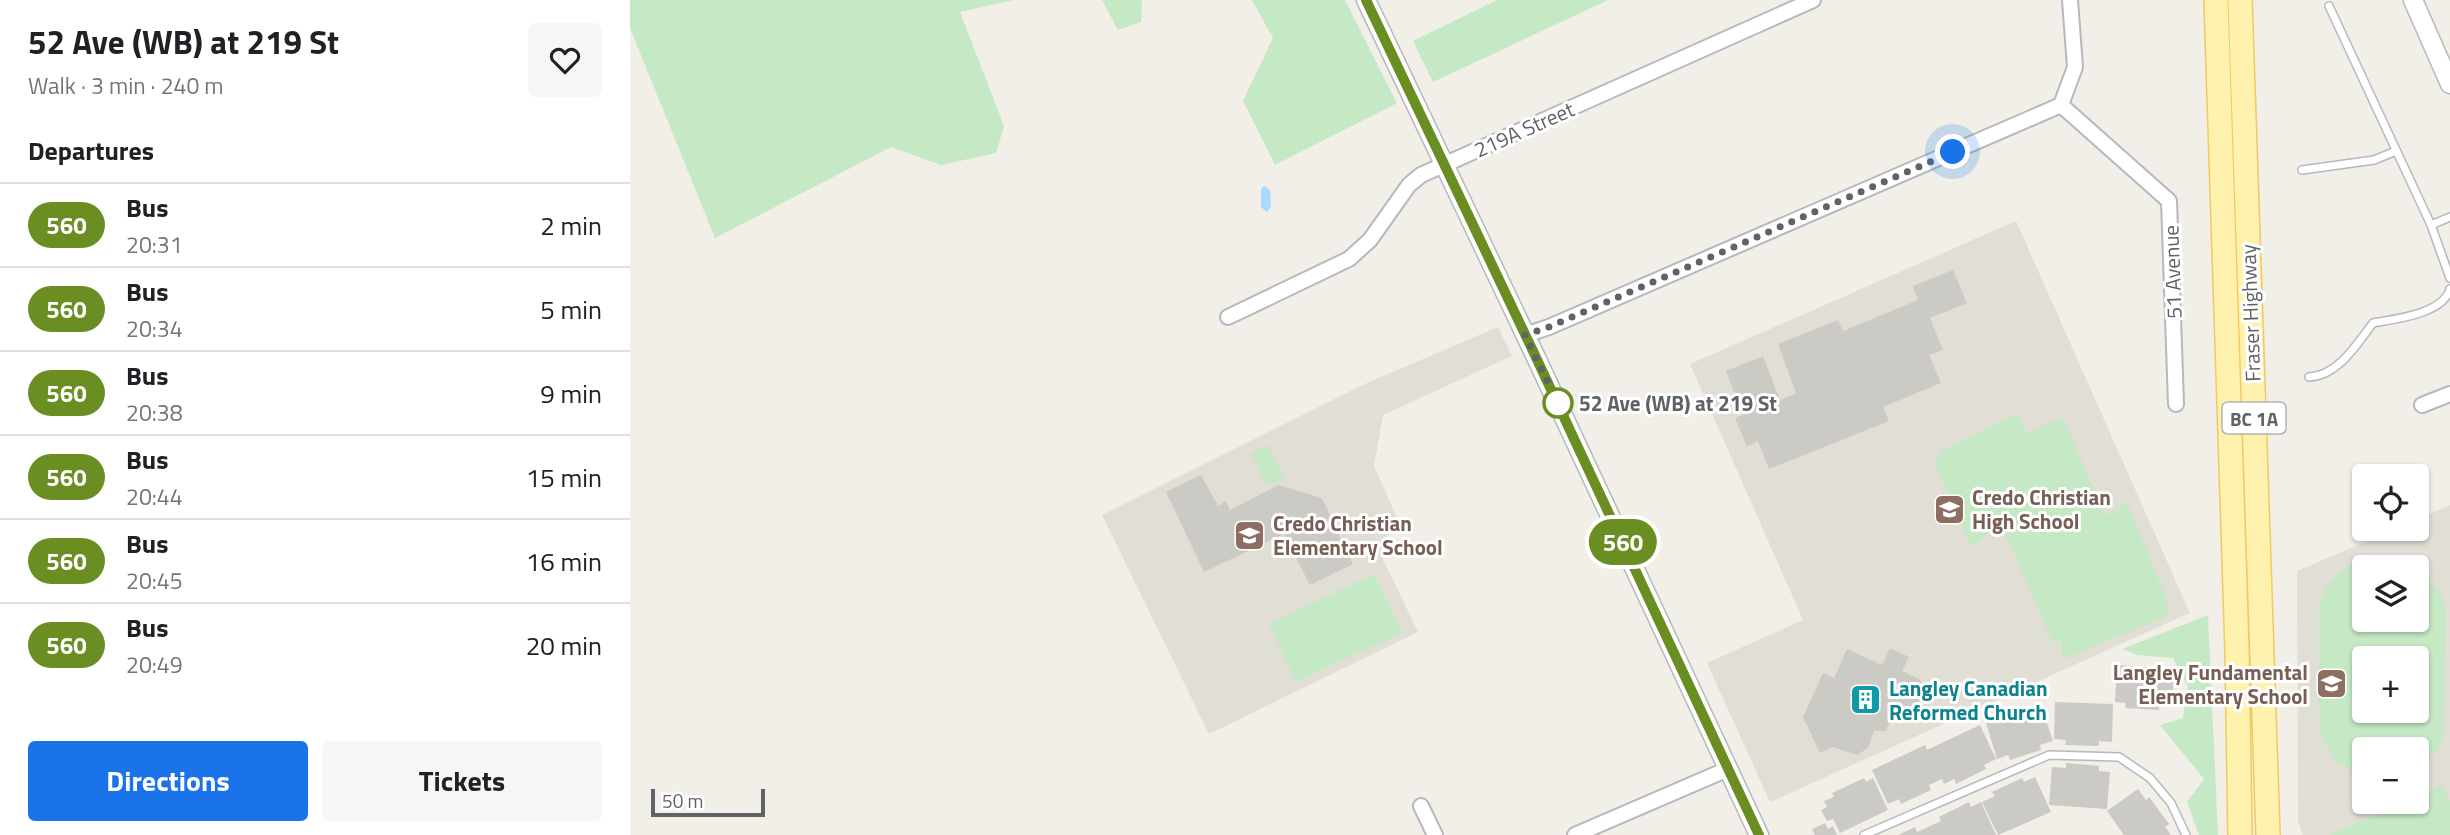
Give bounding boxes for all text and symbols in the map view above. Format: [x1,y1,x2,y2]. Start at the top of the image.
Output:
text: 52 Ave (WB) at 219 St [28,17,339,67]
button: heart [528,23,602,97]
text: Walk · 3 min · 240 m [28,68,224,103]
street label: 219A Street [1469,92,1580,165]
text: Departures [28,131,154,170]
your location [1935,134,1970,169]
text: Bus [126,188,168,227]
text: 2 min [540,206,602,245]
text: 560 [46,207,87,243]
street label: 51 Avenue [2154,225,2190,319]
text: 20:31 [126,227,183,262]
street label: Fraser Highway [2232,244,2268,382]
text: Bus [126,272,168,311]
text: 5 min [540,290,602,329]
text: 560 [46,291,87,327]
text: 20:34 [126,311,183,346]
text: Bus [126,356,168,395]
text: 9 min [540,374,602,413]
text: 560 [46,375,87,411]
place label: 52 Ave (WB) at 219 St [1579,387,1777,419]
marker: 52 Ave (WB) at 219 St [1543,388,1573,418]
text: 20:38 [126,395,183,430]
road number: BC 1A [2222,402,2286,434]
text: Bus [126,440,168,479]
text: 15 min [526,458,602,497]
text: 560 [46,459,87,495]
map controls [2352,464,2429,814]
button: locate [2352,464,2429,541]
text: 20:44 [126,479,183,514]
place label: Credo Christian High School [1972,481,2111,537]
school or university icon: Credo Christian High School [1932,492,1966,526]
place label: Credo Christian Elementary School [1273,507,1443,563]
school or university icon: Credo Christian Elementary School [1233,518,1267,552]
line badge: 560 [1583,519,1663,565]
text: Bus [126,524,168,563]
text: 560 [1603,524,1643,560]
text: 16 min [526,542,602,581]
text: 560 [46,543,87,579]
button: layers [2352,555,2429,632]
text: 20:45 [126,563,183,598]
text: Bus [126,608,168,647]
text: 20 min [526,626,602,665]
text: 560 [46,627,87,663]
button: + [2352,646,2429,723]
text: 20:49 [126,647,183,682]
place label: Langley Fundamental Elementary School [2113,656,2308,712]
school or university icon: Langley Fundamental Elementary School [2314,667,2348,701]
place label: Langley Canadian Reformed Church [1889,672,2048,728]
building icon: Langley Canadian Reformed Church [1849,683,1883,717]
button: − [2352,737,2429,814]
button: Directions [28,741,308,821]
button: Tickets [322,741,602,821]
scale bar [651,786,765,818]
text: 50 m [662,786,703,815]

